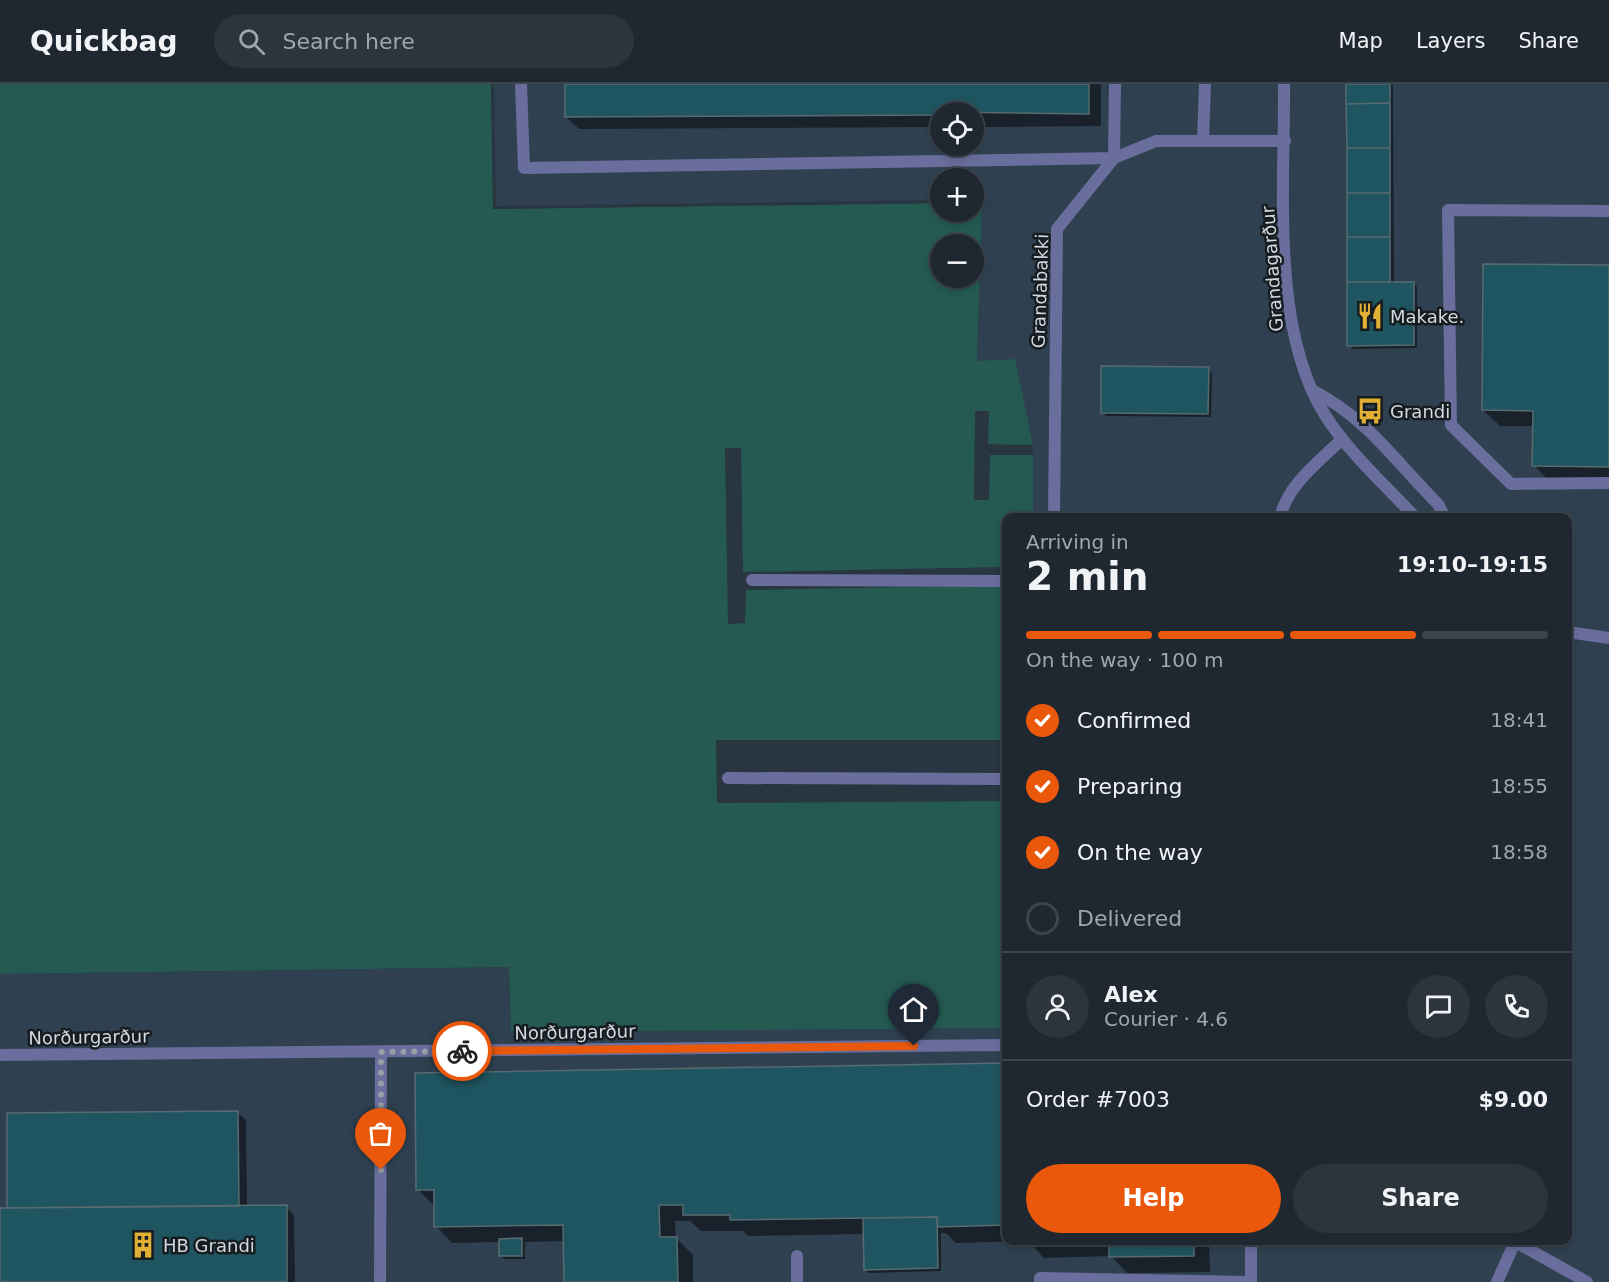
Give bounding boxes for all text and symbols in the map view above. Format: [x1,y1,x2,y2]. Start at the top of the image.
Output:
search box [214,14,634,68]
text: Quickbag [30,25,178,58]
icon: search [235,25,268,58]
text: Search here [283,29,415,54]
text: Map [1339,29,1383,53]
text: Layers [1416,29,1485,53]
text: Share [1518,29,1579,53]
map controls [930,102,984,288]
button: locate [930,102,984,156]
button: + [930,168,984,222]
street label: Grandagarður [1257,205,1287,333]
street label: Grandabakki [1028,233,1052,349]
button: − [930,234,984,288]
restaurant icon: Makake. [1355,301,1385,331]
place label: Makake. [1390,306,1464,327]
bus stop icon: Grandi [1355,396,1385,426]
place label: Grandi [1390,401,1450,422]
text: Arriving in [1026,530,1129,554]
text: 19:10–19:15 [1397,552,1548,577]
text: 2 min [1026,554,1148,599]
text: On the way · 100 m [1026,648,1224,672]
icon: check [1026,704,1059,737]
text: Confirmed [1077,708,1191,733]
text: 18:41 [1490,708,1548,732]
icon: check [1026,770,1059,803]
text: Preparing [1077,774,1183,799]
text: 18:55 [1490,774,1548,798]
icon: check [1026,836,1059,869]
text: On the way [1077,840,1203,865]
text: 18:58 [1490,840,1548,864]
text: Delivered [1077,906,1182,931]
button: person [1026,975,1089,1038]
button: chat [1407,975,1470,1038]
button: phone [1485,975,1548,1038]
text: Alex [1104,982,1158,1007]
pin [888,984,939,1046]
icon: home [897,993,930,1026]
text: Courier · 4.6 [1104,1007,1228,1031]
street label: Norðurgarður [514,1020,636,1044]
courier [432,1021,492,1081]
street label: Norðurgarður [28,1025,150,1049]
icon: bike [446,1035,479,1068]
text: Order #7003 [1026,1087,1170,1112]
text: $9.00 [1478,1087,1548,1112]
pin [355,1108,406,1170]
icon: bag [364,1117,397,1150]
button: Help [1026,1164,1281,1233]
button: Share [1293,1164,1548,1233]
building icon: HB Grandi [128,1230,158,1260]
place label: HB Grandi [163,1235,255,1256]

